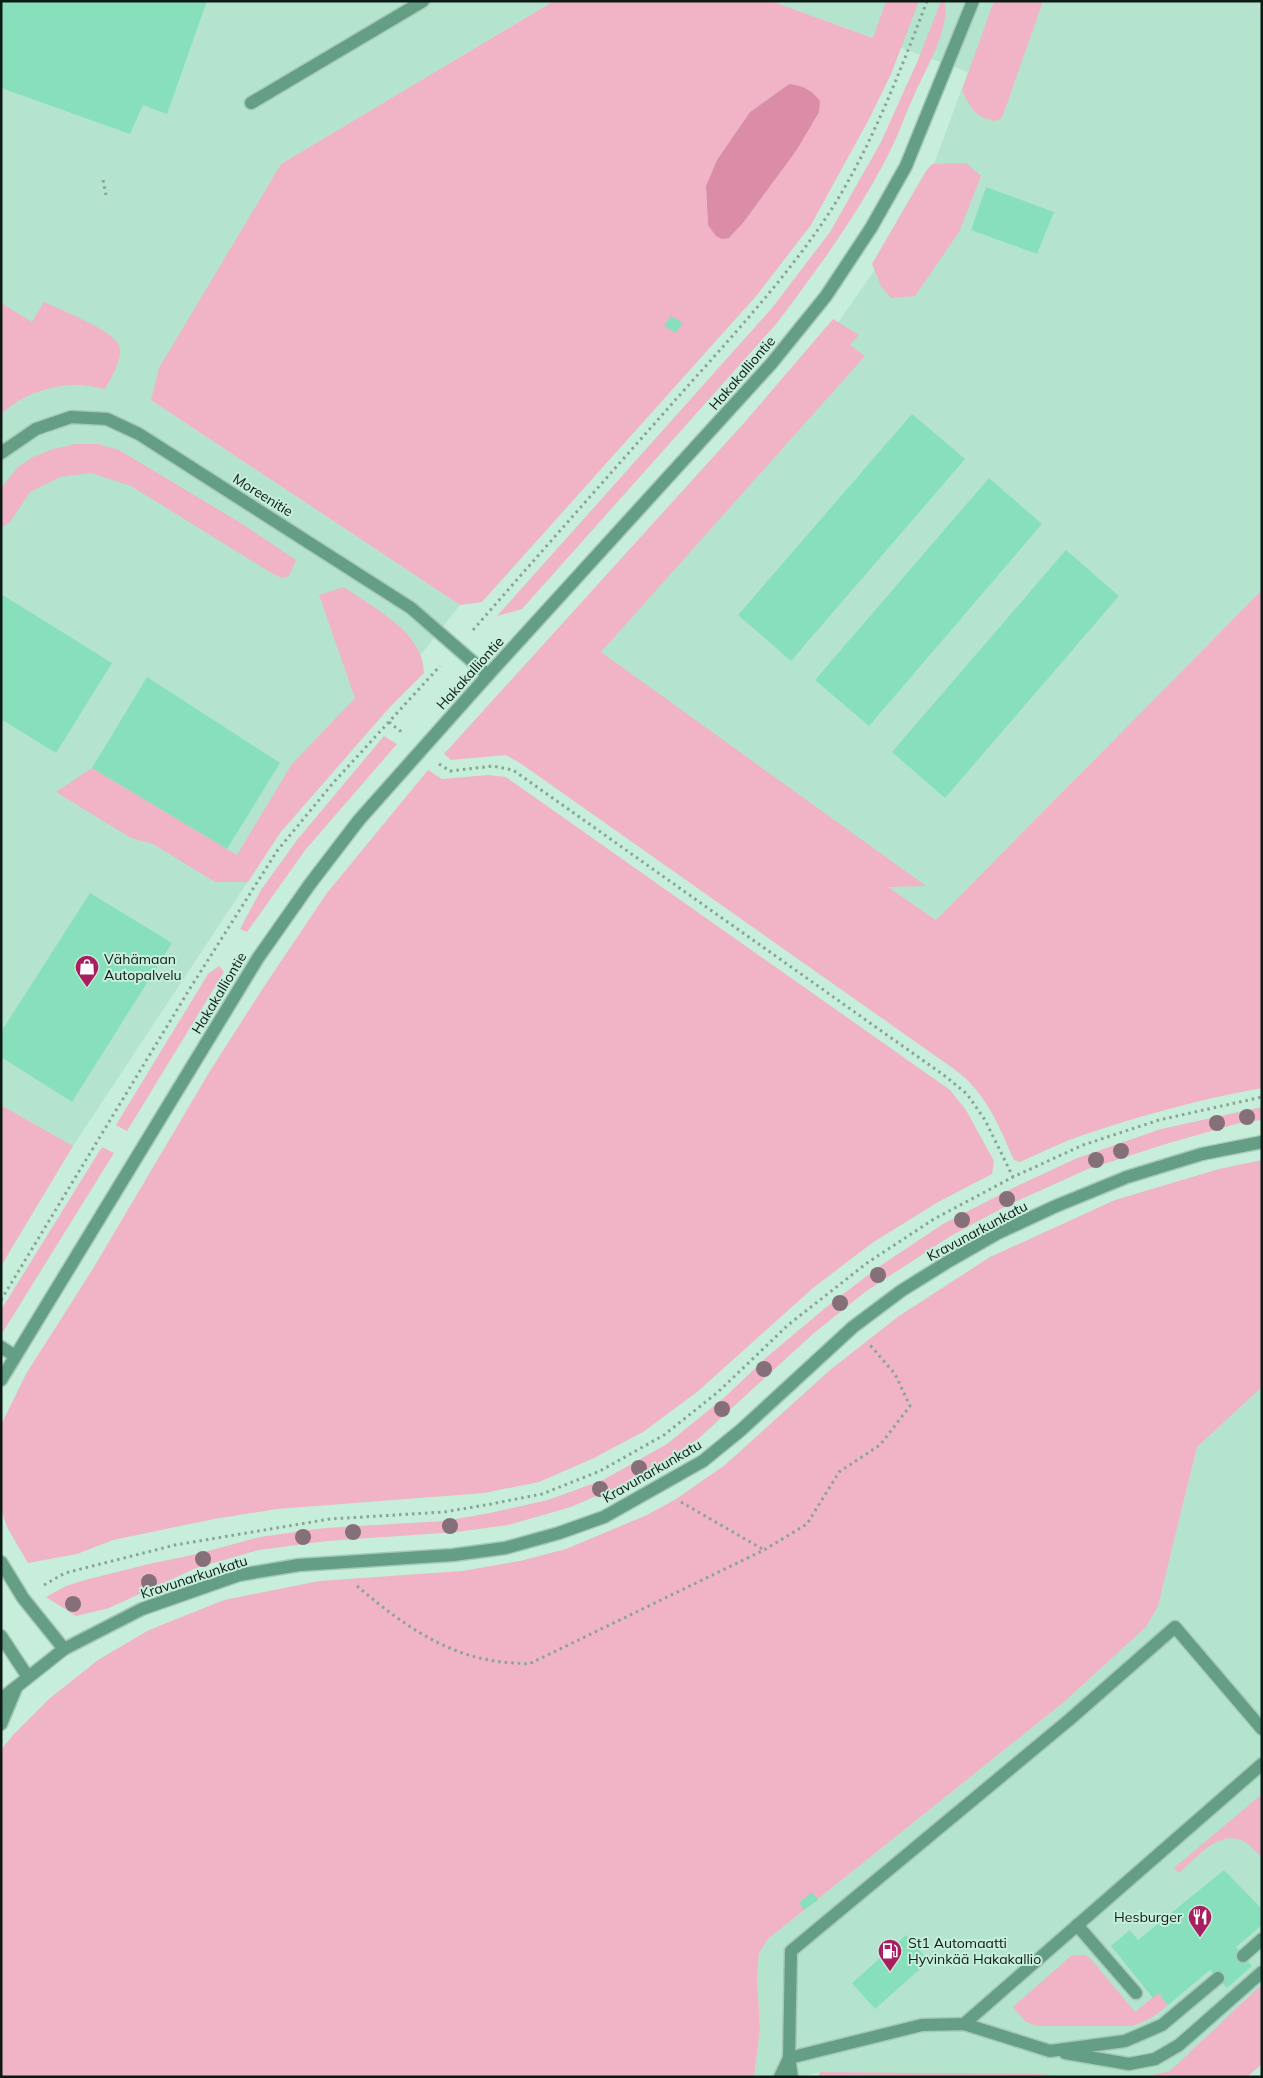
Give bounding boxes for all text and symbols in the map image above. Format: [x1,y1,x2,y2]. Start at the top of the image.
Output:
street label: Hakakalliontie [705,332,779,414]
street label: Moreenitie [230,469,296,521]
street label: Hakakalliontie [432,633,508,713]
street label: Hakakalliontie [188,949,250,1037]
place label: Vähämaan Autopalvelu [104,950,182,984]
shop icon: Vähämaan Autopalvelu [74,954,100,988]
street label: Kravunarkunkatu [924,1197,1030,1265]
street label: Kravunarkunkatu [599,1435,705,1507]
street label: Kravunarkunkatu [138,1551,250,1603]
restaurant icon: Hesburger [1187,1904,1213,1938]
place label: Hesburger [1114,1908,1183,1926]
place label: St1 Automaatti Hyvinkää Hakakallio [908,1934,1041,1968]
fuel station icon: St1 Automaatti Hyvinkää Hakakallio [877,1938,903,1972]

